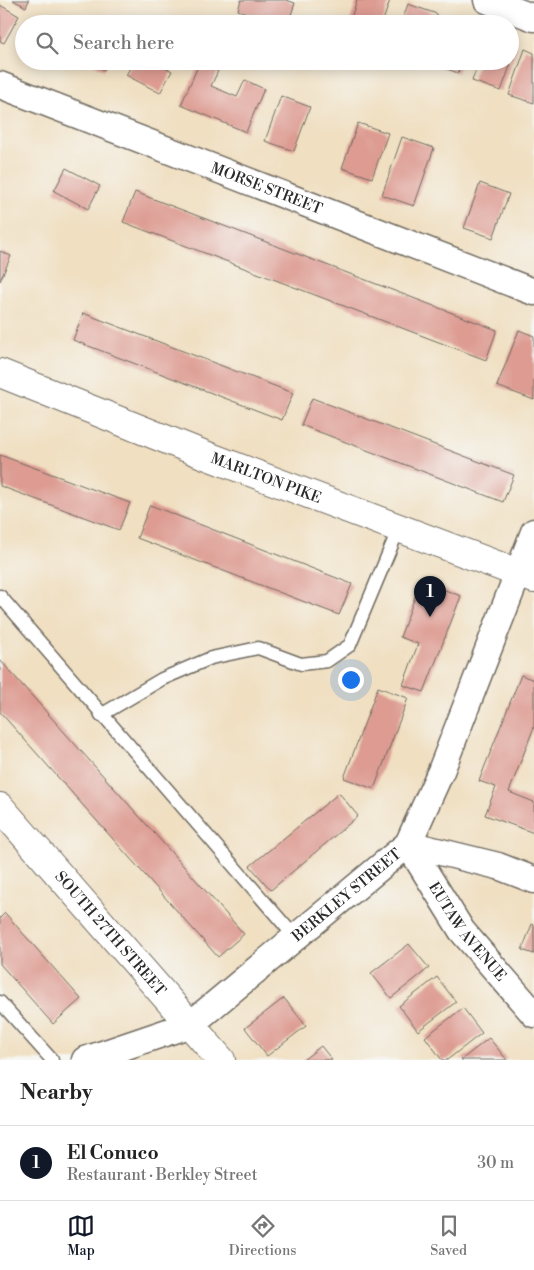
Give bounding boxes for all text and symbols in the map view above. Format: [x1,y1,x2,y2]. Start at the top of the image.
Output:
search box [15,15,519,70]
icon: search [33,29,61,57]
text: Search here [73,31,174,55]
street label: MORSE STREET [208,158,326,219]
street label: MARLTON PIKE [208,449,324,507]
pin: 1 [414,576,446,617]
your location [338,667,364,693]
street label: BERKLEY STREET [287,844,405,946]
street label: SOUTH 27TH STREET [51,867,170,1000]
street label: EUTAW AVENUE [424,878,511,985]
text: Nearby [20,1080,93,1106]
text: El Conuco [67,1141,159,1165]
text: 1 [32,1153,40,1173]
text: 30 m [477,1153,514,1173]
text: Restaurant · Berkley Street [67,1165,257,1185]
tab: Map [67,1212,95,1260]
tab: Directions [229,1212,296,1260]
tab: Saved [430,1212,467,1260]

